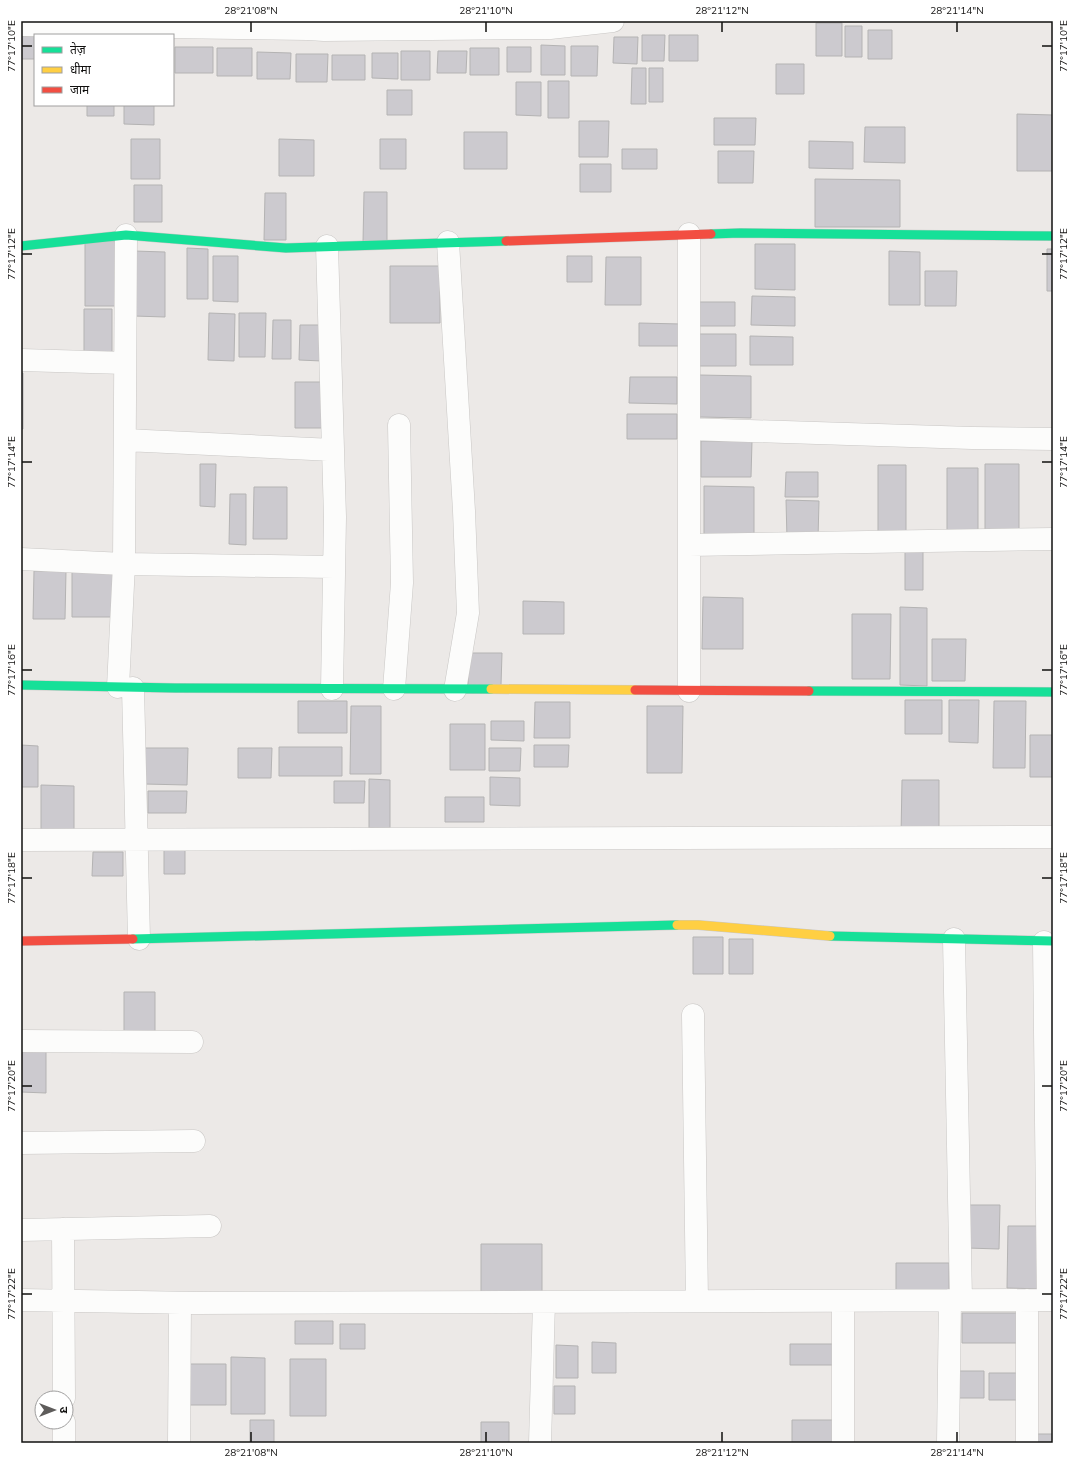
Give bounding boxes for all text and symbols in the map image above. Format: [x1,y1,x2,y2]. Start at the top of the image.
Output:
text: 28°21'08"N [224,4,278,17]
text: 28°21'10"N [459,4,513,17]
text: 28°21'12"N [695,4,749,17]
text: 28°21'14"N [930,4,984,17]
text: 77°17'10"E [5,20,18,72]
text: 77°17'10"E [1057,20,1070,72]
legend [34,34,174,106]
text: तेज़ [70,42,87,57]
text: धीमा [70,62,92,77]
text: जाम [70,82,90,97]
text: 77°17'12"E [5,228,18,280]
text: 77°17'12"E [1057,228,1070,280]
text: 77°17'14"E [5,436,18,488]
text: 77°17'14"E [1057,436,1070,488]
text: 77°17'16"E [5,644,18,696]
text: 77°17'16"E [1057,644,1070,696]
text: 77°17'18"E [5,852,18,904]
text: 77°17'18"E [1057,852,1070,904]
text: 77°17'20"E [5,1060,18,1112]
text: 77°17'20"E [1057,1060,1070,1112]
text: 77°17'22"E [5,1268,18,1320]
text: 77°17'22"E [1057,1268,1070,1320]
north arrow [34,1390,74,1430]
text: उ [57,1407,71,1414]
text: 28°21'08"N [224,1446,278,1459]
text: 28°21'10"N [459,1446,513,1459]
text: 28°21'12"N [695,1446,749,1459]
text: 28°21'14"N [930,1446,984,1459]

